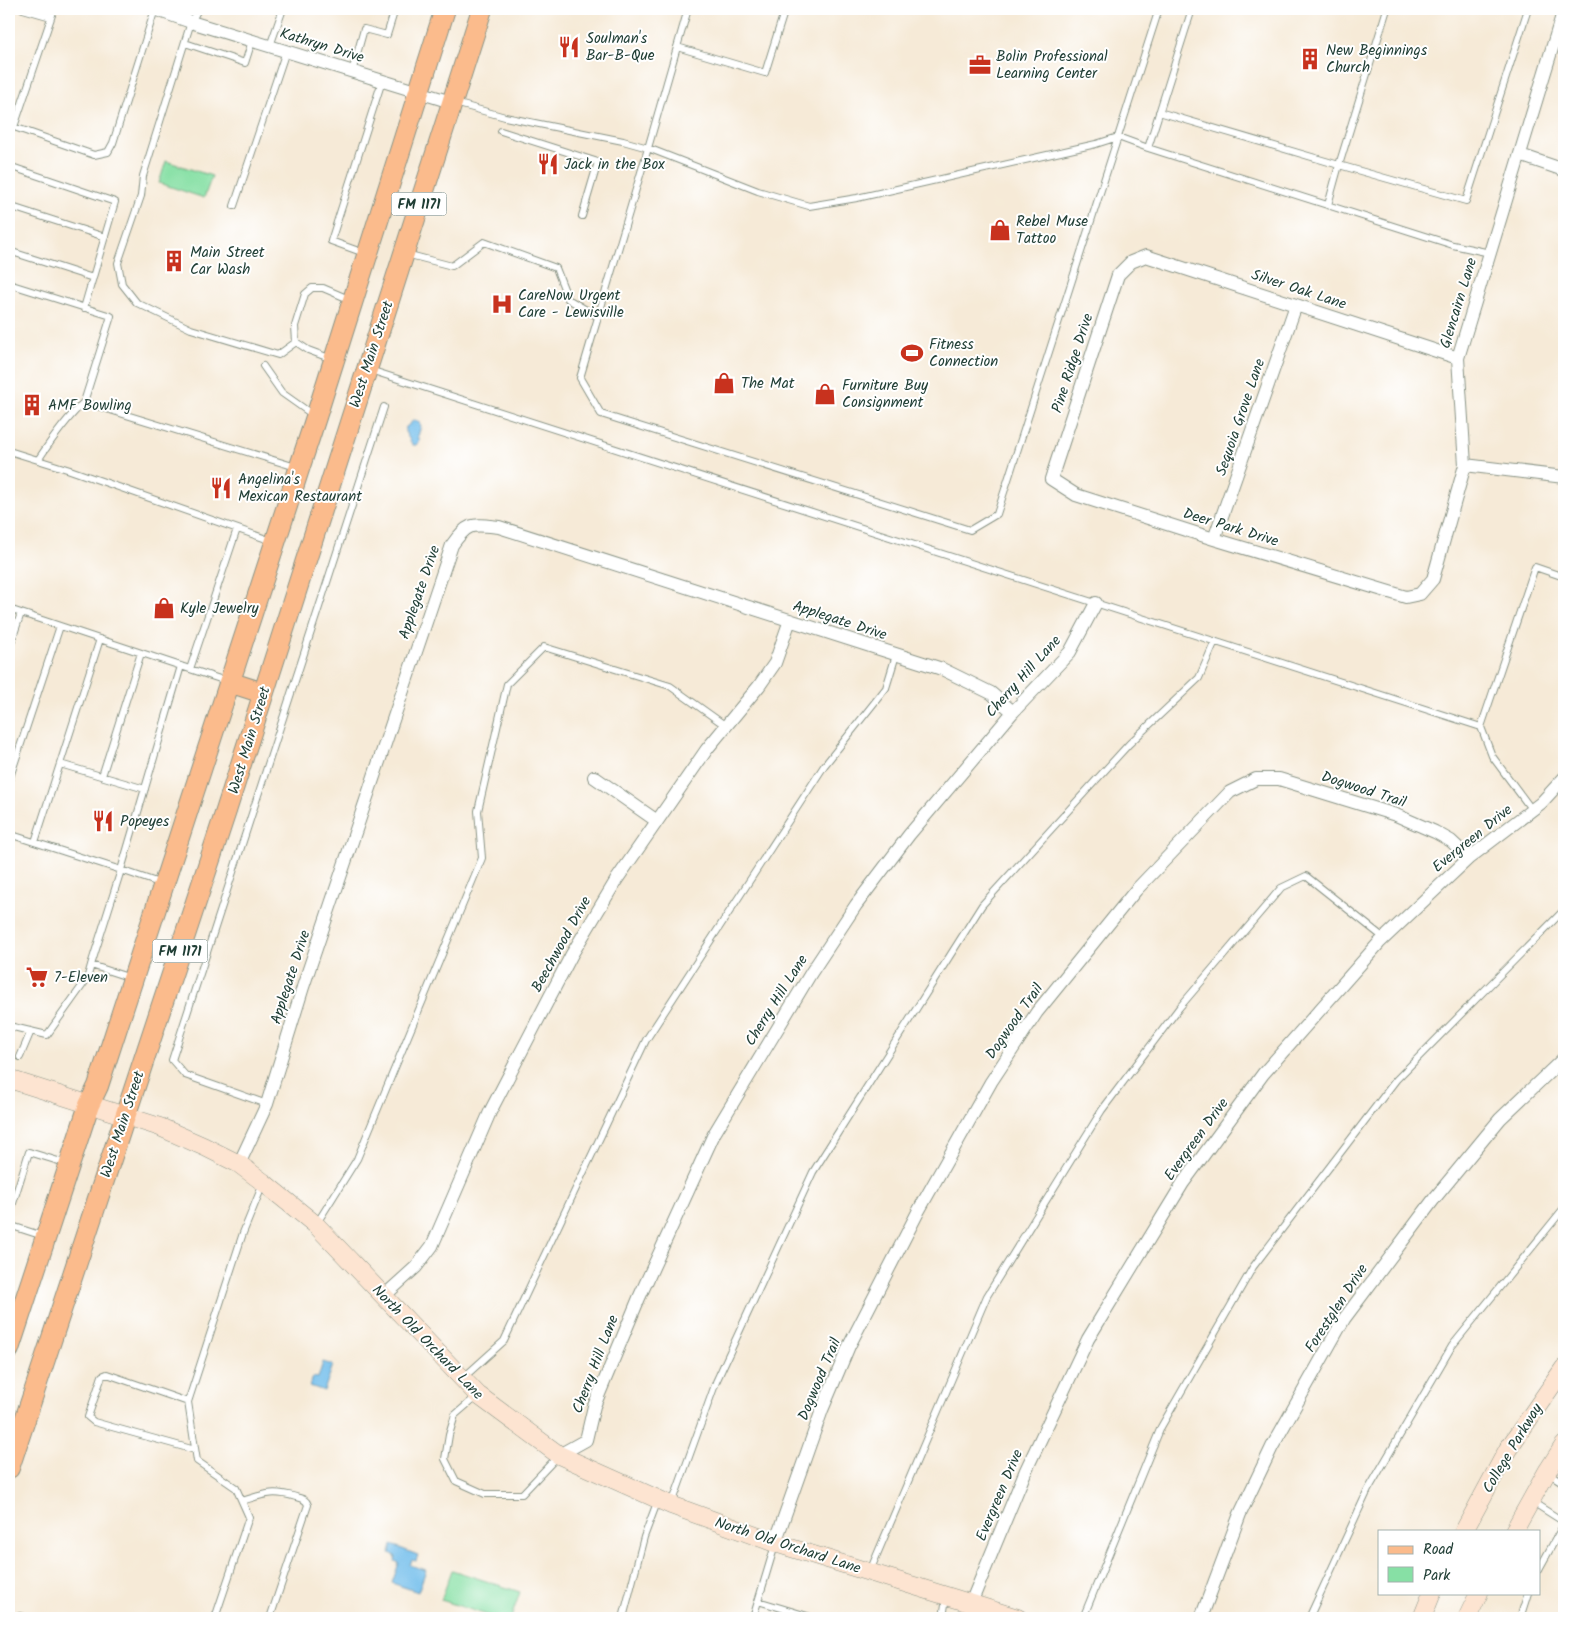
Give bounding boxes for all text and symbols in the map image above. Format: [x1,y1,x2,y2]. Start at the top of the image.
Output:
street label: Kathryn Drive [277,22,367,70]
place label: Soulman's Bar-B-Que [586,27,655,68]
restaurant icon: Soulman's Bar-B-Que [556,34,582,60]
place label: New Beginnings Church [1326,39,1428,80]
place label: Bolin Professional Learning Center [996,45,1108,86]
building icon: New Beginnings Church [1297,46,1323,72]
office icon: Bolin Professional Learning Center [967,52,993,78]
restaurant icon: Jack in the Box [535,151,561,177]
place label: Jack in the Box [564,153,665,177]
road number: FM 1171 [392,192,446,215]
place label: Rebel Muse Tattoo [1016,210,1088,251]
shop icon: Rebel Muse Tattoo [987,217,1013,243]
place label: Main Street Car Wash [190,241,265,282]
building icon: Main Street Car Wash [161,248,187,274]
street label: Glencairn Lane [1434,255,1484,352]
street label: Silver Oak Lane [1248,263,1349,317]
place label: CareNow Urgent Care - Lewisville [518,284,624,325]
hospital icon: CareNow Urgent Care - Lewisville [489,291,515,317]
street label: West Main Street [343,298,401,411]
street label: Pine Ridge Drive [1046,310,1100,416]
place label: Fitness Connection [929,333,998,374]
sports icon: Fitness Connection [899,340,925,366]
street label: Sequoia Grove Lane [1210,355,1272,479]
shop icon: The Mat [711,370,737,396]
place label: The Mat [741,372,795,396]
place label: Furniture Buy Consignment [842,374,929,415]
shop icon: Furniture Buy Consignment [812,381,838,407]
building icon: AMF Bowling [19,392,45,418]
place label: AMF Bowling [48,394,132,418]
place label: Angelina's Mexican Restaurant [238,468,362,509]
restaurant icon: Angelina's Mexican Restaurant [208,475,234,501]
street label: Deer Park Drive [1180,502,1282,554]
street label: Applegate Drive [393,542,447,643]
street label: Applegate Drive [789,594,890,648]
shop icon: Kyle Jewelry [151,595,177,621]
place label: Kyle Jewelry [180,597,260,621]
street label: Cherry Hill Lane [980,630,1068,723]
street label: West Main Street [222,683,278,797]
street label: Dogwood Trail [1318,765,1410,815]
street label: Evergreen Drive [1427,799,1518,879]
restaurant icon: Popeyes [90,808,116,834]
place label: Popeyes [120,810,170,834]
street label: Beechwood Drive [526,892,598,997]
street label: Applegate Drive [264,927,318,1028]
road number: FM 1171 [152,939,208,962]
street label: Cherry Hill Lane [739,950,815,1051]
supermarket icon: 7-Eleven [24,964,50,990]
place label: 7-Eleven [54,966,108,990]
street label: Dogwood Trail [980,978,1050,1065]
street label: West Main Street [94,1068,152,1181]
street label: Evergreen Drive [1158,1093,1235,1186]
street label: Forestglen Drive [1299,1259,1375,1358]
street label: North Old Orchard Lane [366,1280,489,1406]
street label: Cherry Hill Lane [566,1311,626,1417]
street label: Dogwood Trail [792,1334,848,1425]
street label: College Parkway [1477,1398,1550,1498]
street label: Evergreen Drive [970,1446,1030,1545]
street label: North Old Orchard Lane [711,1511,864,1581]
legend [1378,1530,1540,1594]
text: Road [1423,1538,1454,1562]
text: Park [1423,1564,1451,1588]

